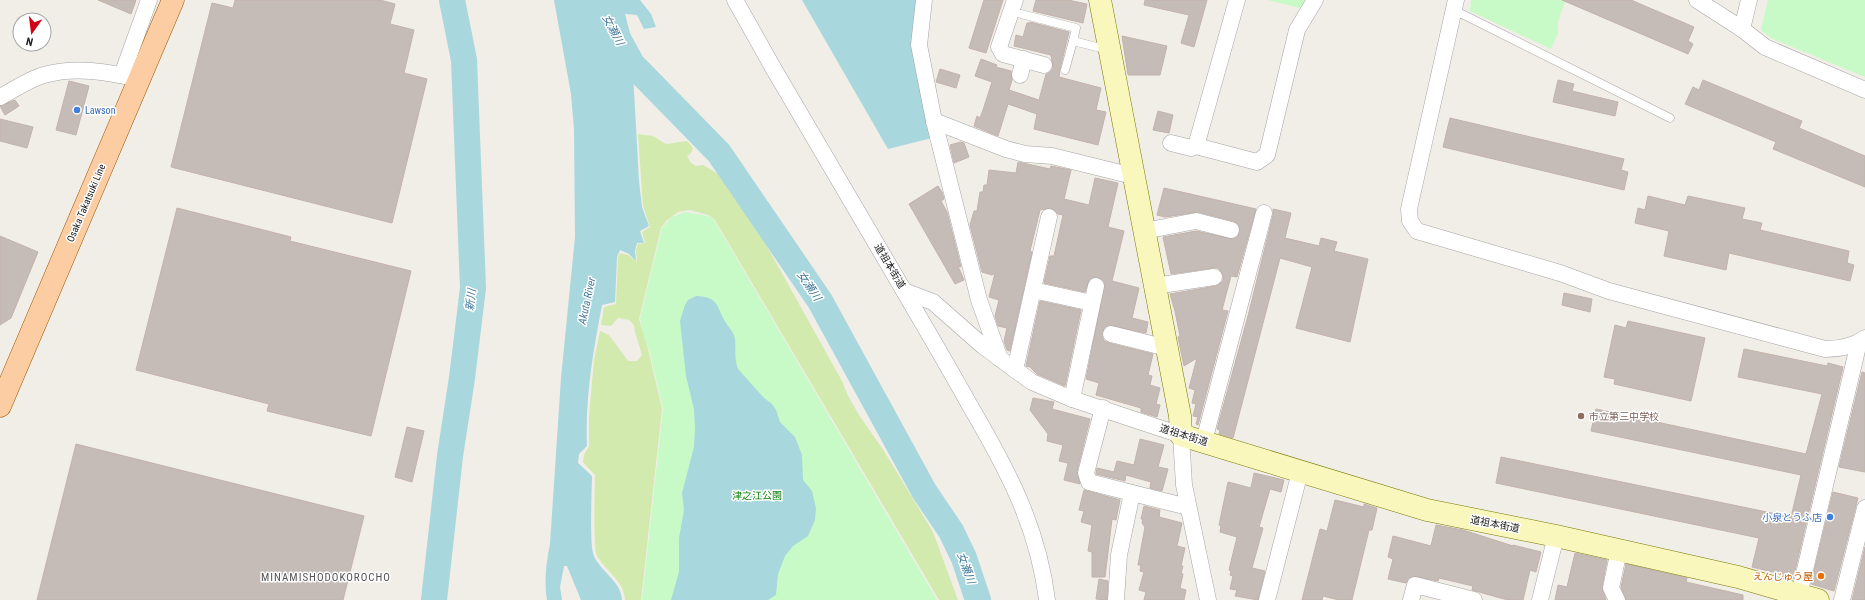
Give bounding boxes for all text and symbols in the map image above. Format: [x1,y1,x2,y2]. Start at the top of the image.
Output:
north arrow [12,12,52,52]
water label: 女瀬川 [600,12,627,49]
text: N [25,34,35,48]
marker: Lawson [72,105,82,115]
place label: Lawson [85,105,116,116]
street label: Osaka Takatsuki Line [65,162,108,244]
street label: 道祖本街道 [872,242,908,290]
water label: 女瀬川 [794,269,824,304]
water label: Akuta River [575,276,598,327]
water label: 新川 [463,287,479,312]
marker: 市立第三中学校 [1576,411,1586,421]
place label: 市立第三中学校 [1589,411,1659,422]
street label: 道祖本街道 [1158,422,1210,448]
park label: 津之江公園 [732,490,782,501]
place label: 小泉とうふ店 [1762,512,1822,523]
marker: 小泉とうふ店 [1825,512,1835,522]
street label: 道祖本街道 [1469,514,1521,534]
water label: 女瀬川 [954,550,978,587]
district label: MINAMISHODOKOROCHO [261,571,391,584]
place label: えんじゅう屋 [1753,571,1813,582]
marker: えんじゅう屋 [1816,571,1826,581]

